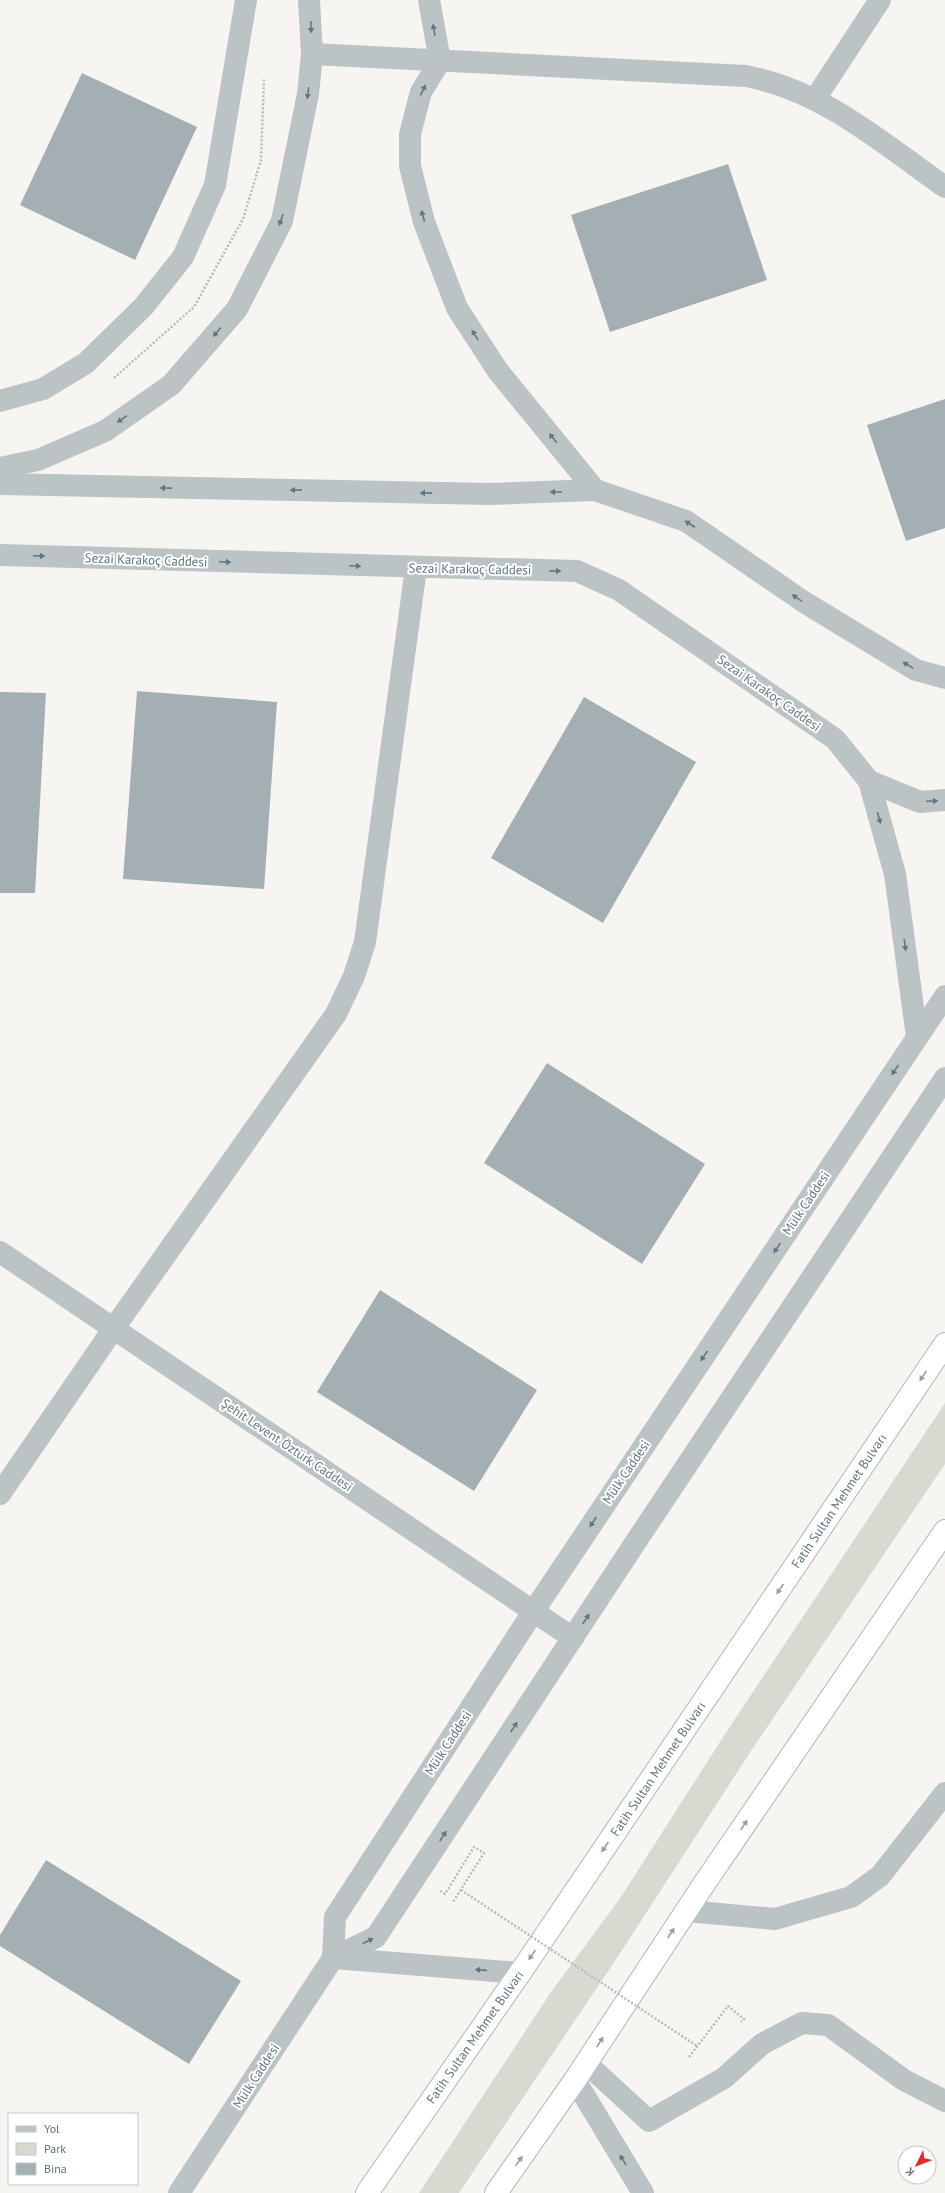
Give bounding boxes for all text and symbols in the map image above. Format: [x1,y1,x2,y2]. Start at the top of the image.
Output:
one-way arrow [307,21,314,33]
one-way arrow [431,24,437,36]
one-way arrow [420,84,426,95]
one-way arrow [305,87,311,99]
one-way arrow [419,210,425,222]
one-way arrow [278,215,284,227]
one-way arrow [212,327,221,337]
one-way arrow [471,329,478,341]
one-way arrow [117,415,127,423]
one-way arrow [548,433,557,444]
one-way arrow [159,485,172,491]
one-way arrow [290,487,302,494]
one-way arrow [549,489,562,495]
one-way arrow [419,490,432,496]
one-way arrow [685,520,695,528]
street label: Sezai Karakoç Caddesi [84,549,208,571]
one-way arrow [33,553,45,560]
one-way arrow [219,559,232,565]
street label: Sezai Karakoç Caddesi [408,559,532,579]
one-way arrow [349,563,362,569]
one-way arrow [549,567,561,574]
one-way arrow [792,594,803,602]
street label: Sezai Karakoç Caddesi [714,651,824,735]
one-way arrow [902,662,914,669]
one-way arrow [926,798,939,804]
one-way arrow [877,812,883,824]
one-way arrow [902,939,908,951]
one-way arrow [892,1064,899,1075]
street label: Mülk Caddesi [778,1168,834,1238]
one-way arrow [773,1242,780,1253]
one-way arrow [701,1350,708,1361]
one-way arrow [919,1371,927,1382]
street label: Şehit Levent Öztürk Caddesi [218,1395,356,1495]
street label: Fatih Sultan Mehmet Bulvarı [788,1430,890,1572]
street label: Mülk Caddesi [598,1437,654,1507]
one-way arrow [590,1516,597,1528]
one-way arrow [776,1583,784,1594]
one-way arrow [582,1613,589,1625]
street label: Fatih Sultan Mehmet Bulvarı [607,1698,709,1840]
street label: Mülk Caddesi [421,1708,475,1778]
one-way arrow [510,1722,518,1733]
one-way arrow [740,1820,748,1831]
one-way arrow [439,1831,447,1841]
one-way arrow [601,1842,609,1852]
one-way arrow [667,1928,675,1938]
one-way arrow [362,1938,374,1944]
one-way arrow [528,1950,536,1960]
one-way arrow [475,1966,487,1973]
street label: Fatih Sultan Mehmet Bulvarı [422,1967,528,2107]
one-way arrow [596,2036,603,2048]
street label: Mülk Caddesi [229,2041,283,2111]
legend [8,2113,138,2185]
text: Yol [44,2121,60,2136]
text: Park [44,2141,66,2156]
north arrow [897,2145,937,2185]
one-way arrow [619,2155,627,2165]
one-way arrow [515,2156,523,2166]
text: Bina [44,2161,67,2176]
text: K [902,2164,917,2179]

